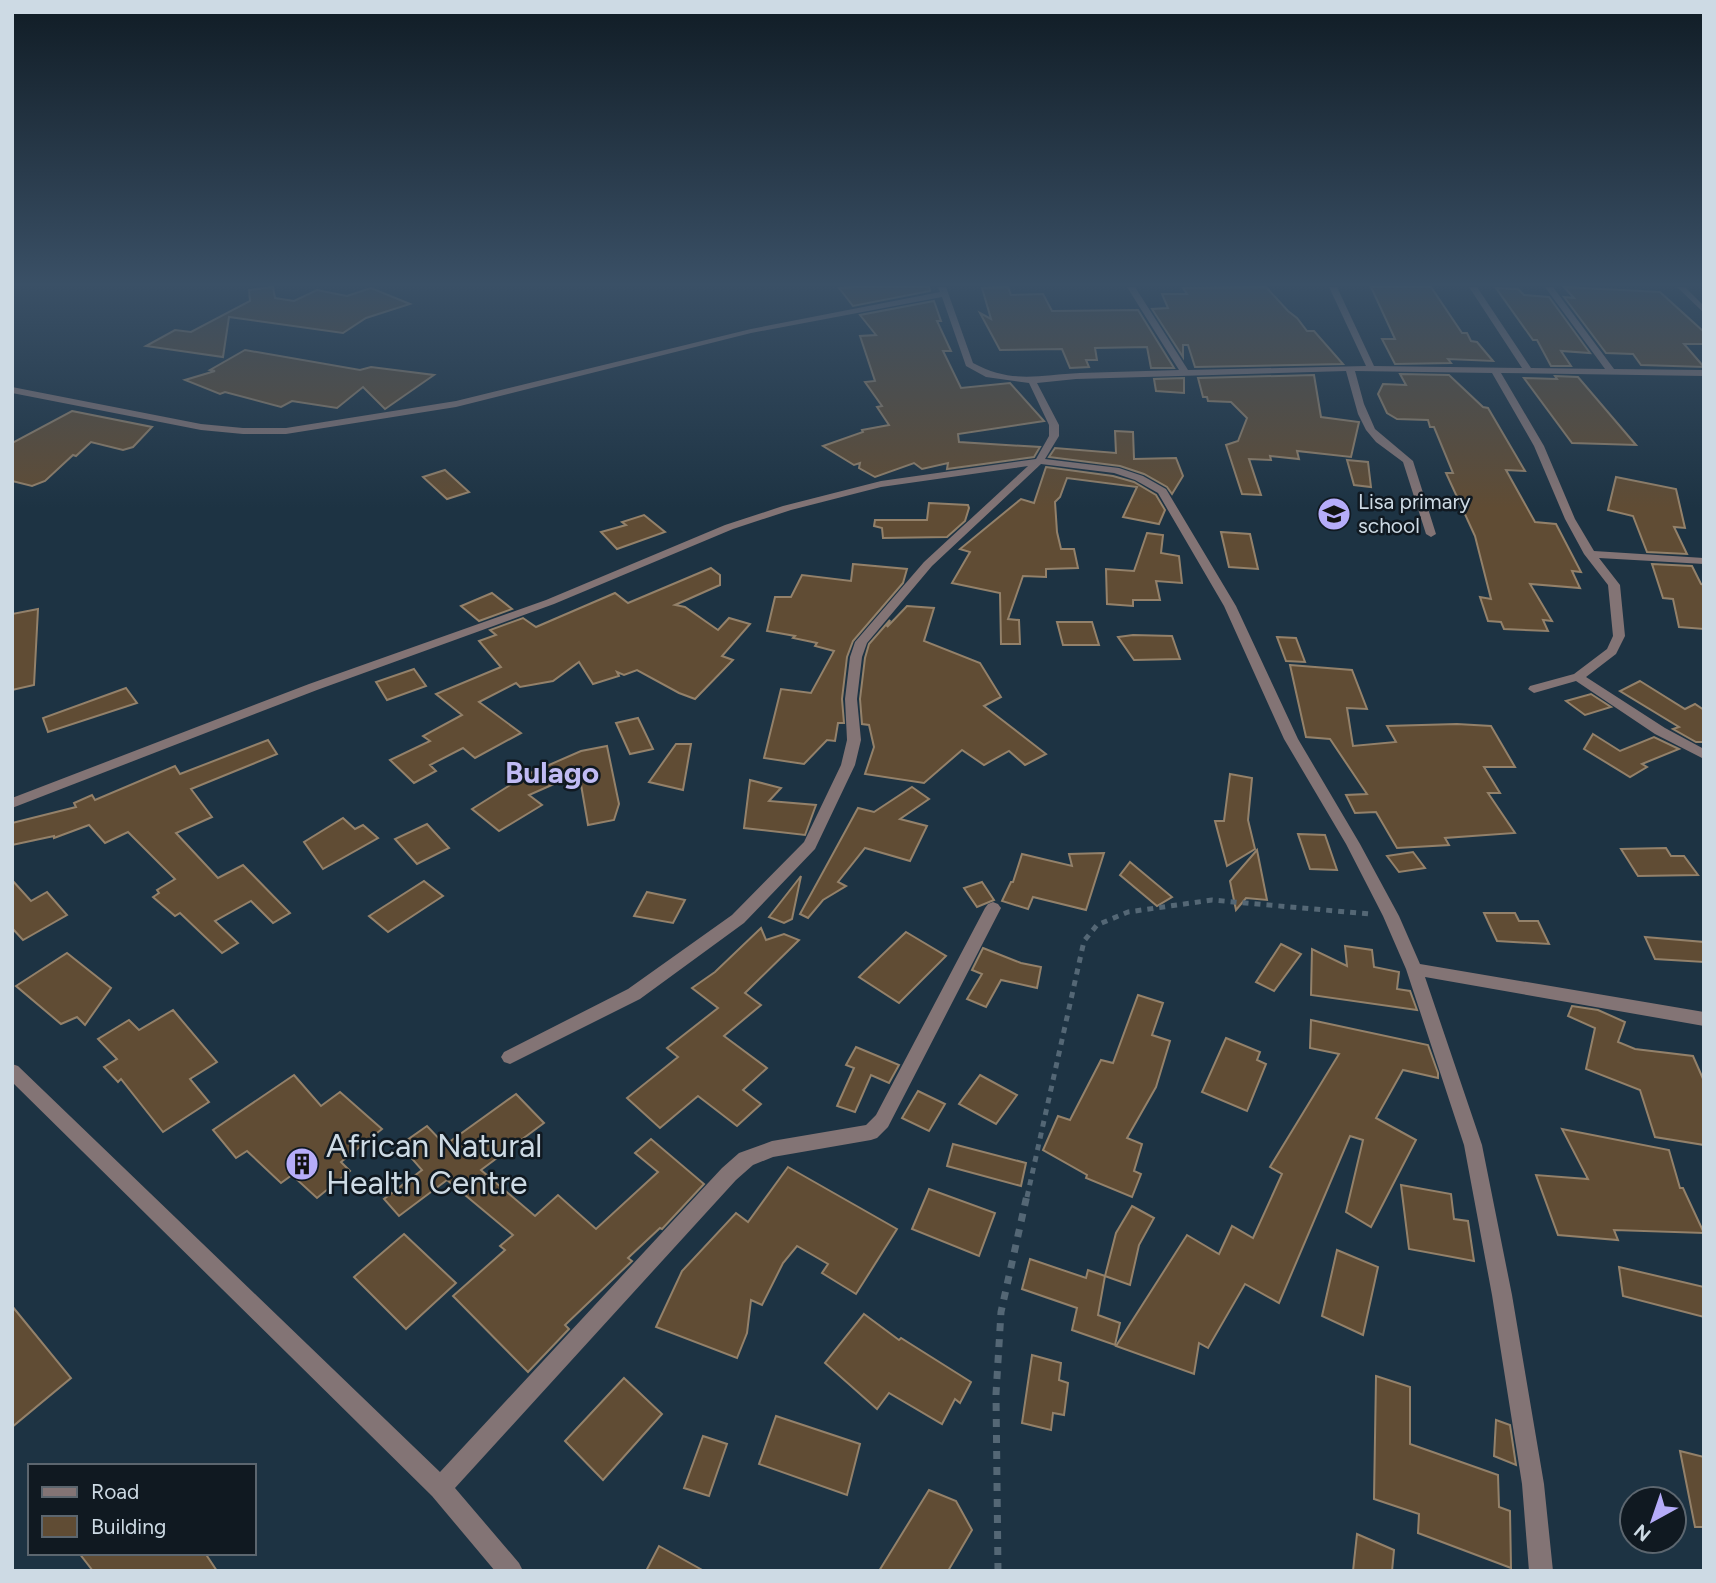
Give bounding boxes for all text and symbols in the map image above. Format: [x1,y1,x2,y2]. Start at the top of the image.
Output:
place label: Lisa primary school [1358,489,1471,538]
school or university icon: Lisa primary school [1315,495,1353,533]
district label: Bulago [505,754,599,791]
place label: African Natural Health Centre [326,1127,542,1202]
building icon: African Natural Health Centre [283,1145,321,1183]
legend [28,1464,256,1555]
text: Road [91,1479,139,1504]
north arrow [1618,1485,1688,1555]
text: Building [91,1514,166,1539]
text: N [1629,1519,1655,1546]

